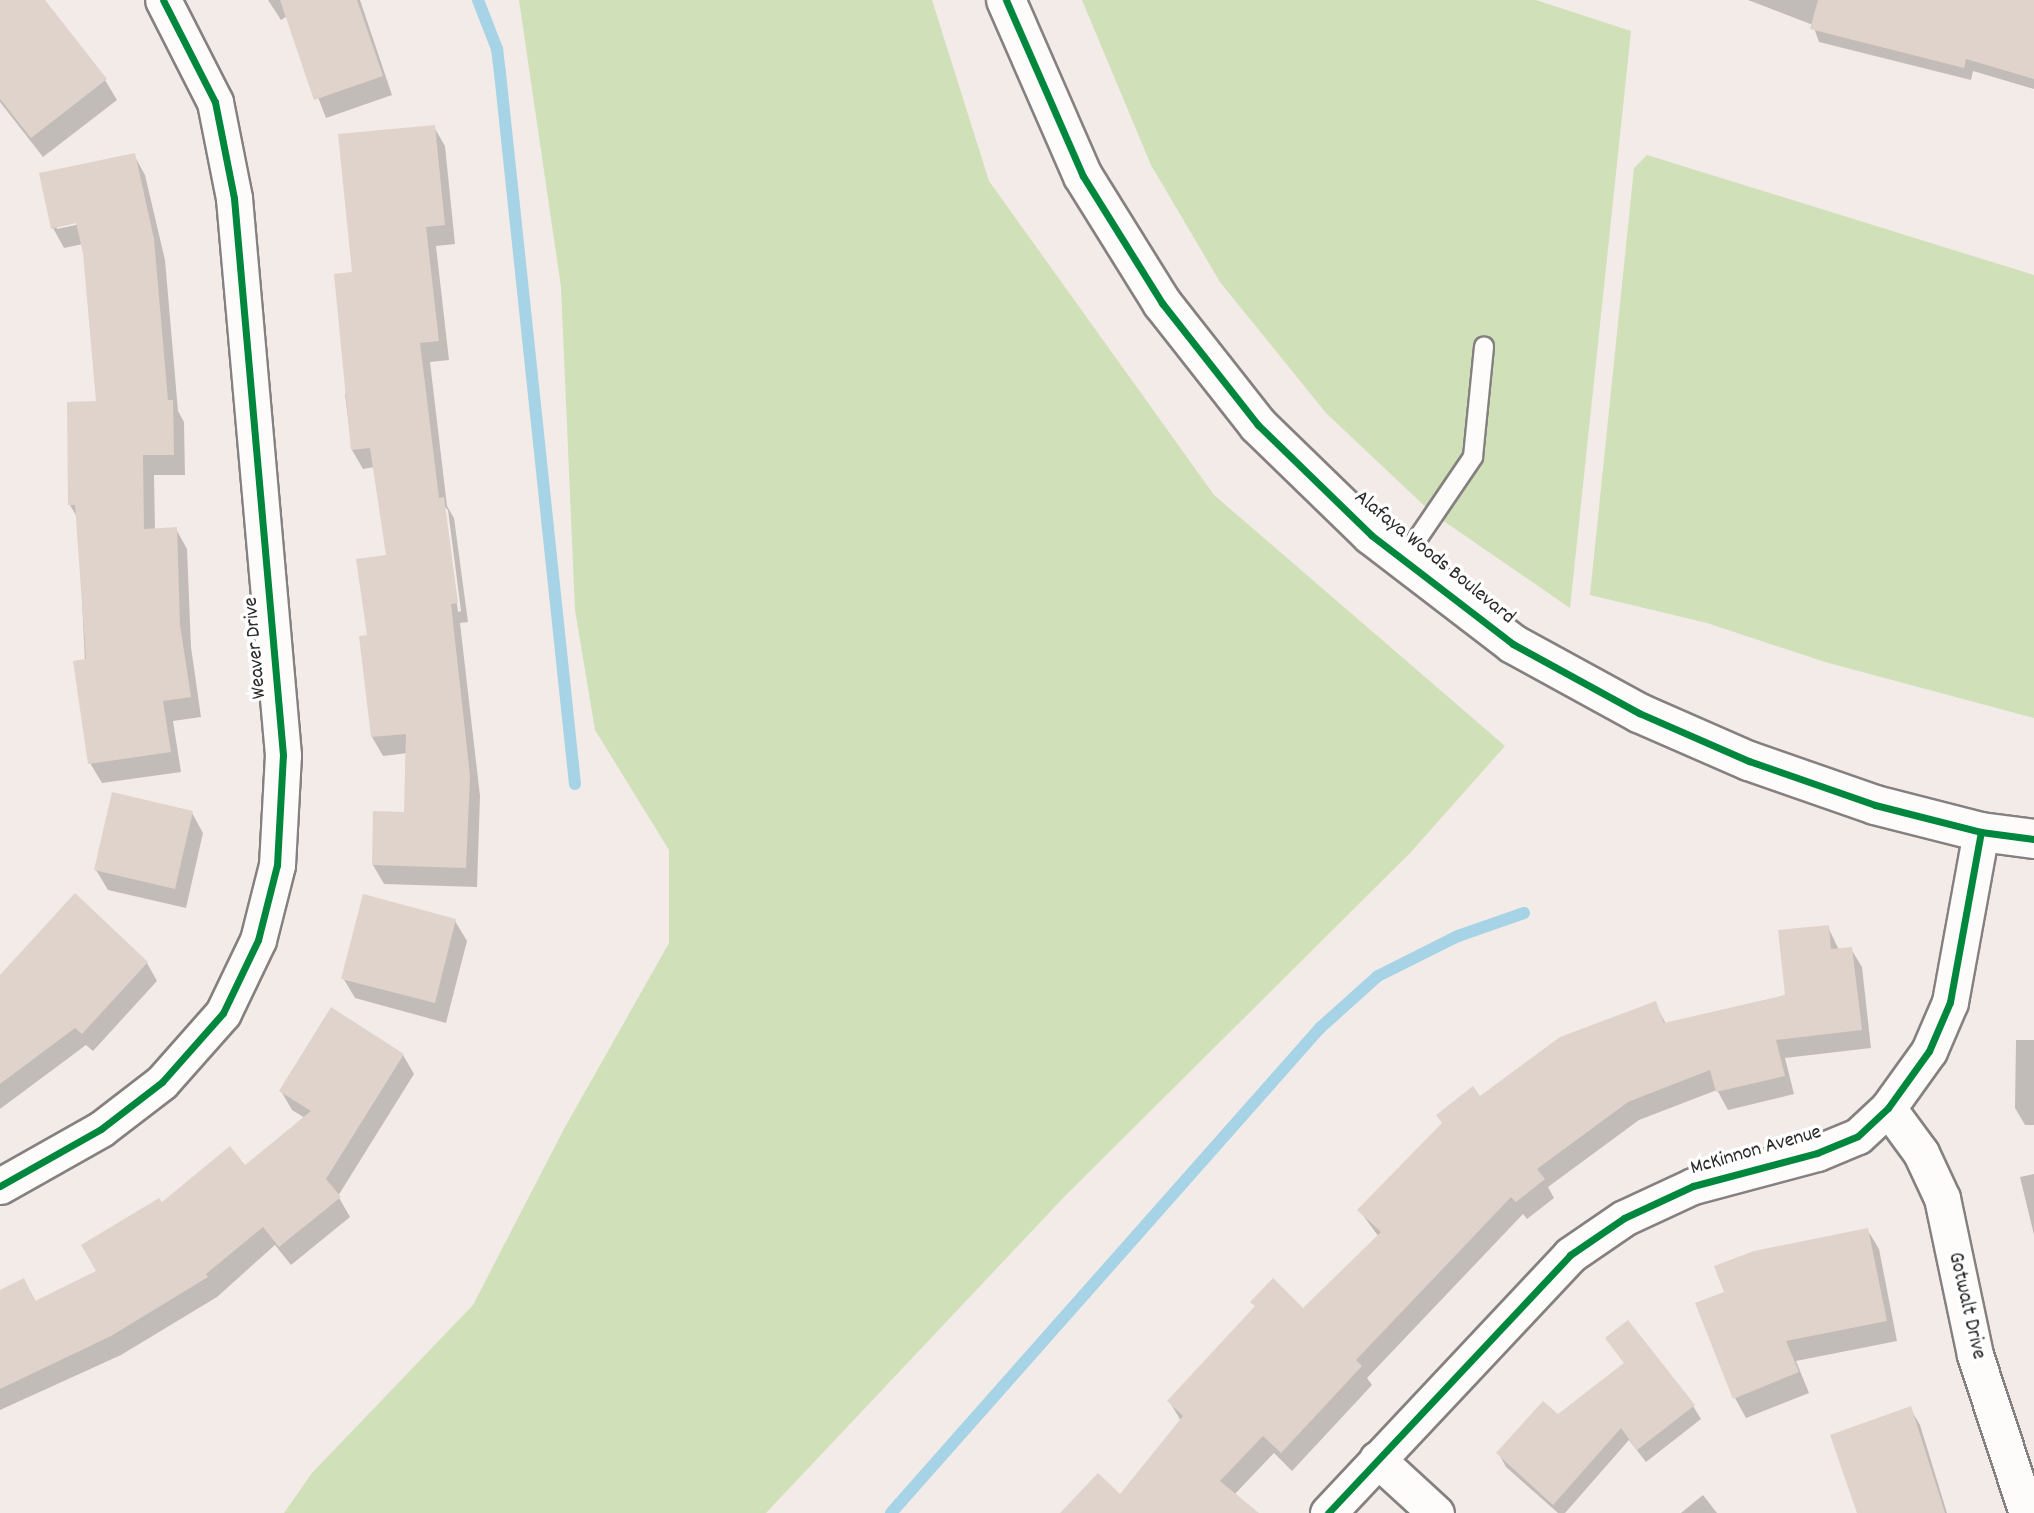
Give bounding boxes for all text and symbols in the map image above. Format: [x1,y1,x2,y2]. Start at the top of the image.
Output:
street label: Alafaya Woods Boulevard [1348,485,1520,631]
street label: Weaver Drive [239,596,273,700]
street label: McKinnon Avenue [1688,1120,1824,1182]
street label: Gotwalt Drive [1941,1250,1991,1362]

